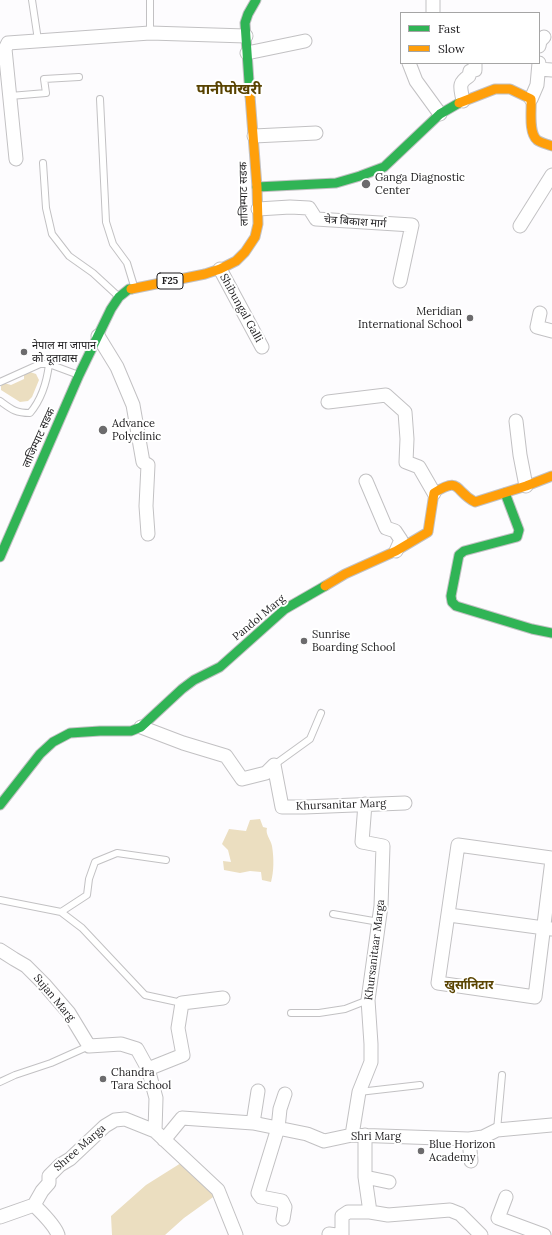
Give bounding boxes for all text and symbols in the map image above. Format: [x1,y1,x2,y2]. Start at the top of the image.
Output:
legend [400,12,540,64]
text: Fast [438,21,461,36]
text: Slow [438,41,465,56]
district label: पानीपोखरी [196,81,262,99]
street label: लाजिम्पाट सडक [237,162,251,226]
place label: Ganga Diagnostic Center [375,171,465,197]
marker: Ganga Diagnostic Center [360,178,372,190]
street label: चेत्र बिकाश मार्ग [323,213,387,231]
street label: Shibungal Galli [217,271,265,345]
road number: F25 [157,273,183,289]
place label: Meridian International School [358,305,462,331]
marker: Meridian International School [465,313,475,323]
place label: नेपाल मा जापान को दूतावास [32,339,96,365]
marker: नेपाल मा जापान को दूतावास [19,347,29,357]
street label: लाजिम्पाट सडक [20,406,58,470]
place label: Advance Polyclinic [112,417,161,443]
marker: Advance Polyclinic [97,424,109,436]
street label: Pandol Marg [230,592,288,644]
place label: Sunrise Boarding School [312,628,396,654]
marker: Sunrise Boarding School [299,636,309,646]
street label: Khursanitar Marg [296,797,386,813]
street label: Khursanitaar Marga [362,899,388,1001]
street label: Sujan Marg [30,972,78,1024]
district label: खुर्सानिटार [444,979,494,993]
place label: Chandra Tara School [111,1066,171,1092]
marker: Chandra Tara School [98,1074,108,1084]
street label: Shree Marga [51,1122,109,1174]
street label: Shri Marg [351,1130,401,1144]
place label: Blue Horizon Academy [429,1138,495,1164]
marker: Blue Horizon Academy [416,1146,426,1156]

